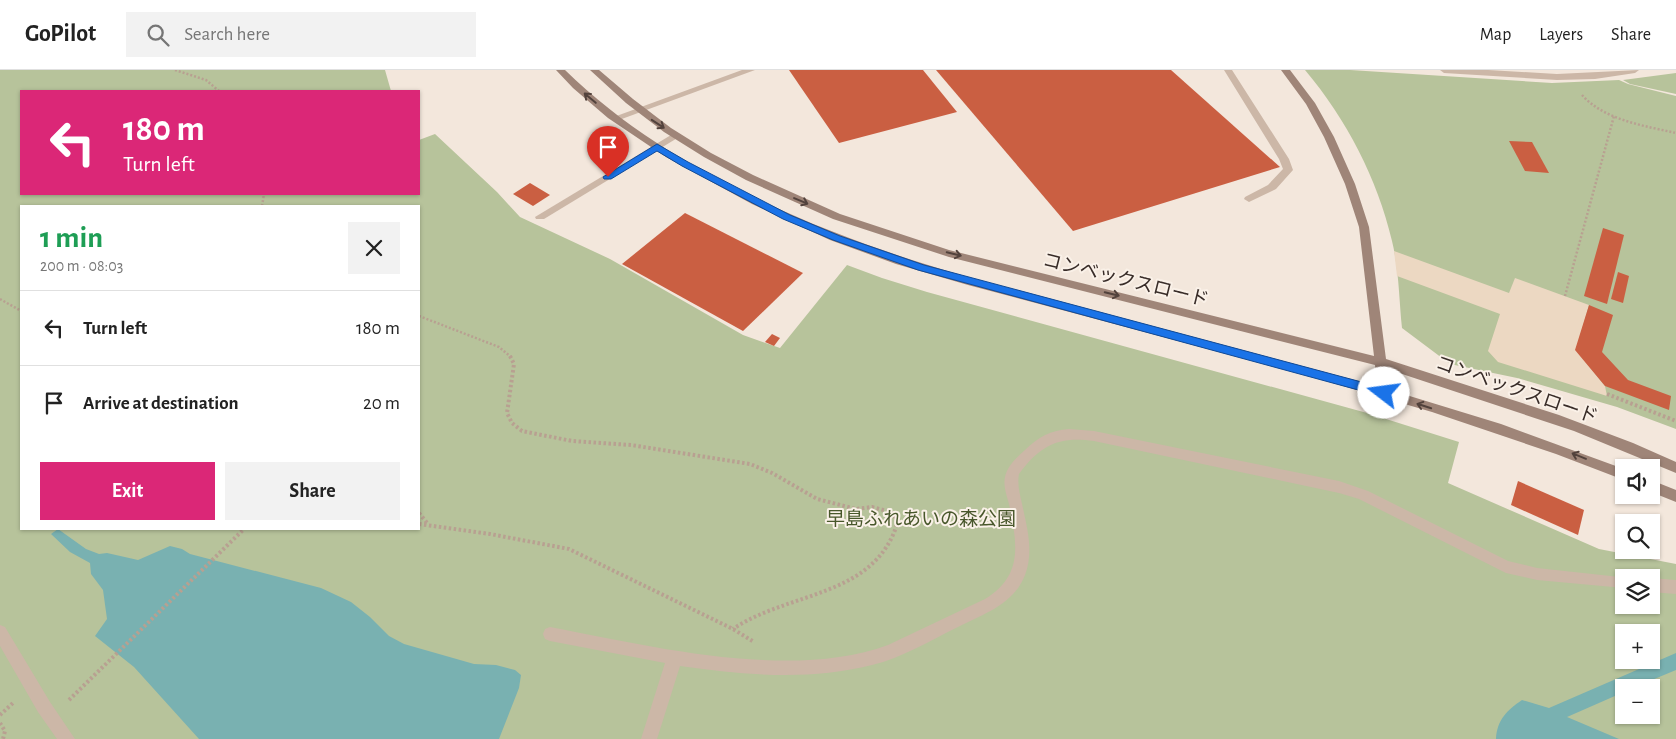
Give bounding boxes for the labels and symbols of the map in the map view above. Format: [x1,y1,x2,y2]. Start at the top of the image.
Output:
one-way arrow [584,93,597,104]
one-way arrow [651,119,665,129]
pin [587,126,629,177]
one-way arrow [793,196,808,206]
one-way arrow [946,250,962,259]
street label: コンベックスロード [1041,250,1211,310]
one-way arrow [1103,290,1119,299]
street label: コンベックスロード [1433,353,1601,427]
position arrow [1357,366,1409,418]
one-way arrow [1417,400,1433,410]
one-way arrow [1572,451,1587,460]
park label: 早島ふれあいの森公園 [826,508,1016,529]

